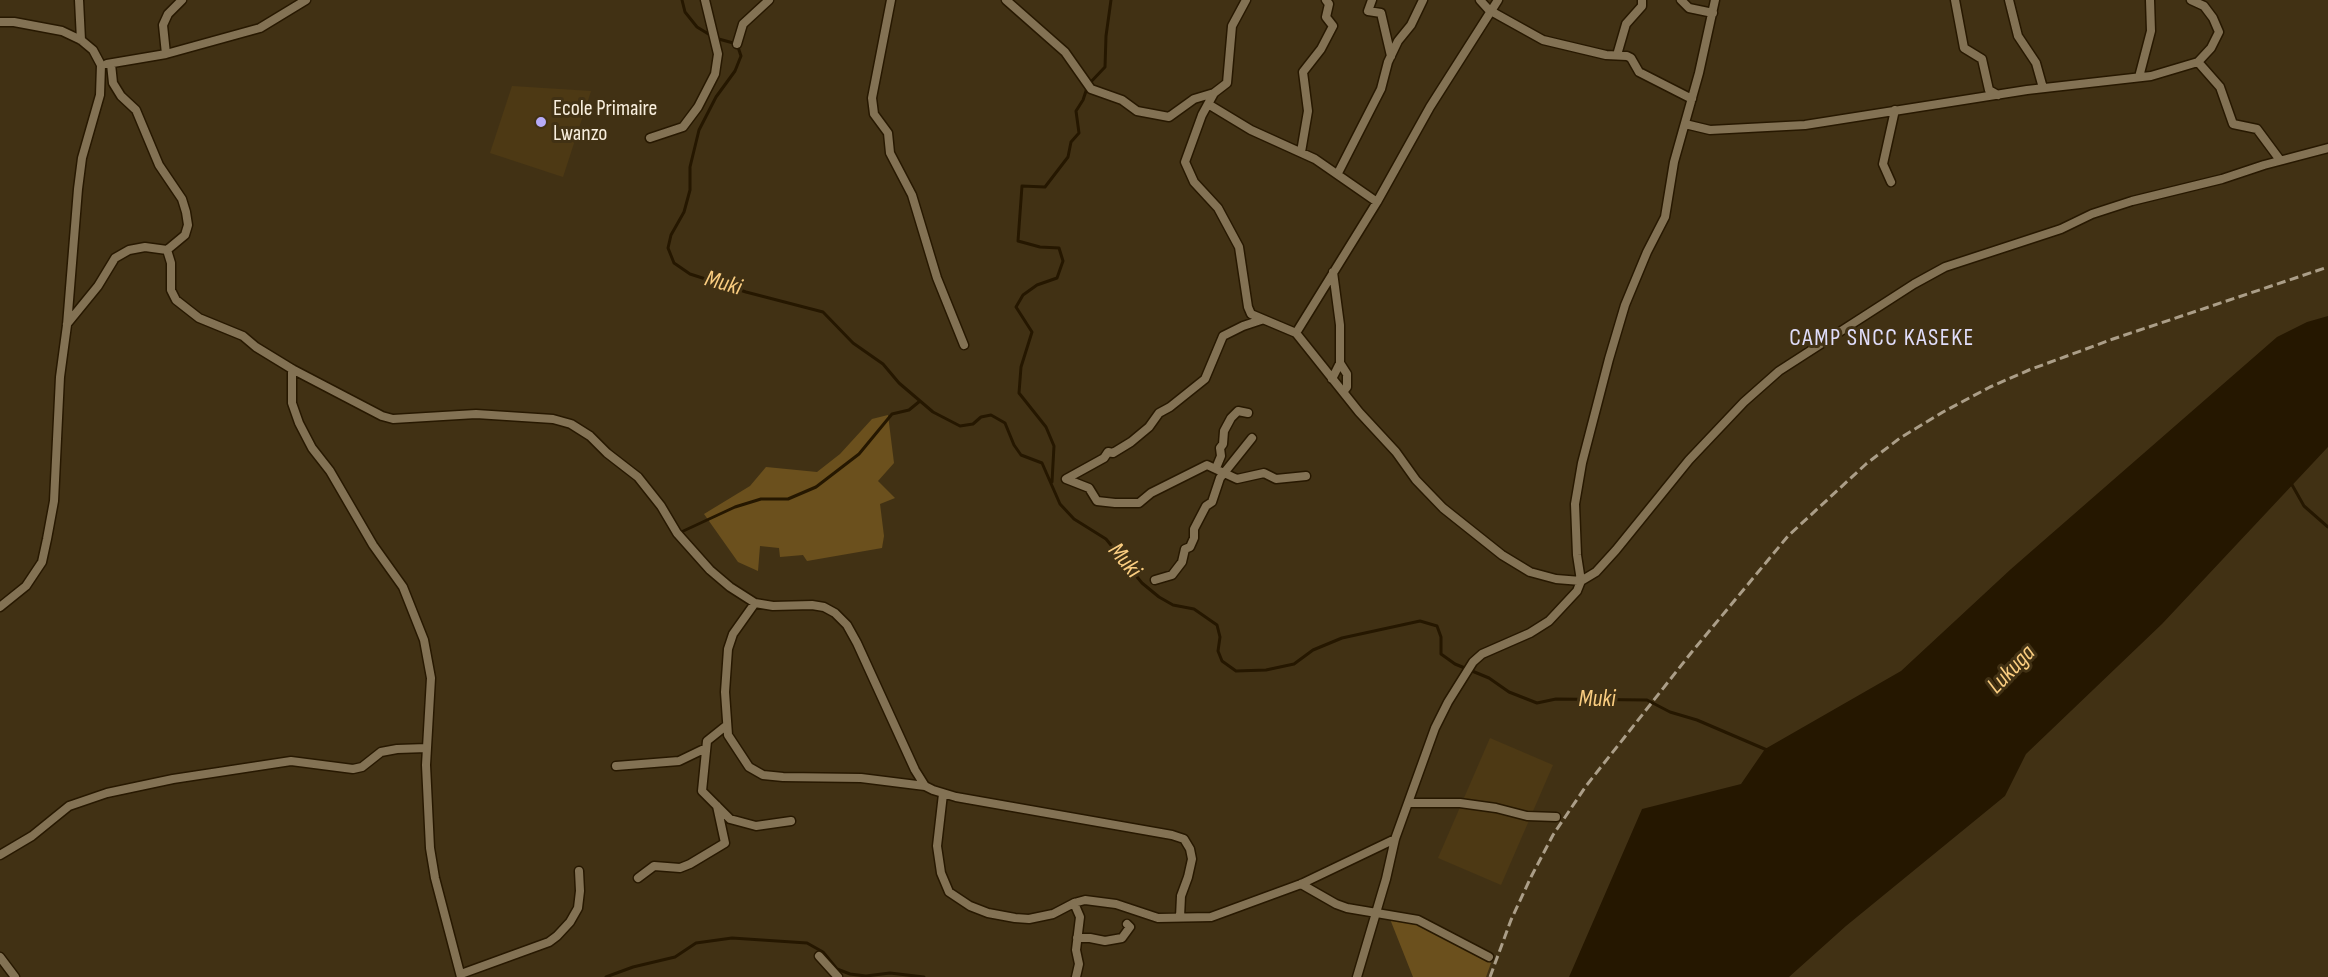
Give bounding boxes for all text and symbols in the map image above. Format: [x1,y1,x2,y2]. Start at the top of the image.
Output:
place label: Ecole Primaire Lwanzo [553,96,657,148]
marker: Ecole Primaire Lwanzo [534,115,548,129]
water label: Muki [701,265,745,303]
district label: CAMP SNCC KASEKE [1789,325,1975,353]
water label: Muki [1101,538,1147,584]
water label: Lukuga [1982,640,2042,700]
water label: Muki [1578,686,1616,714]

